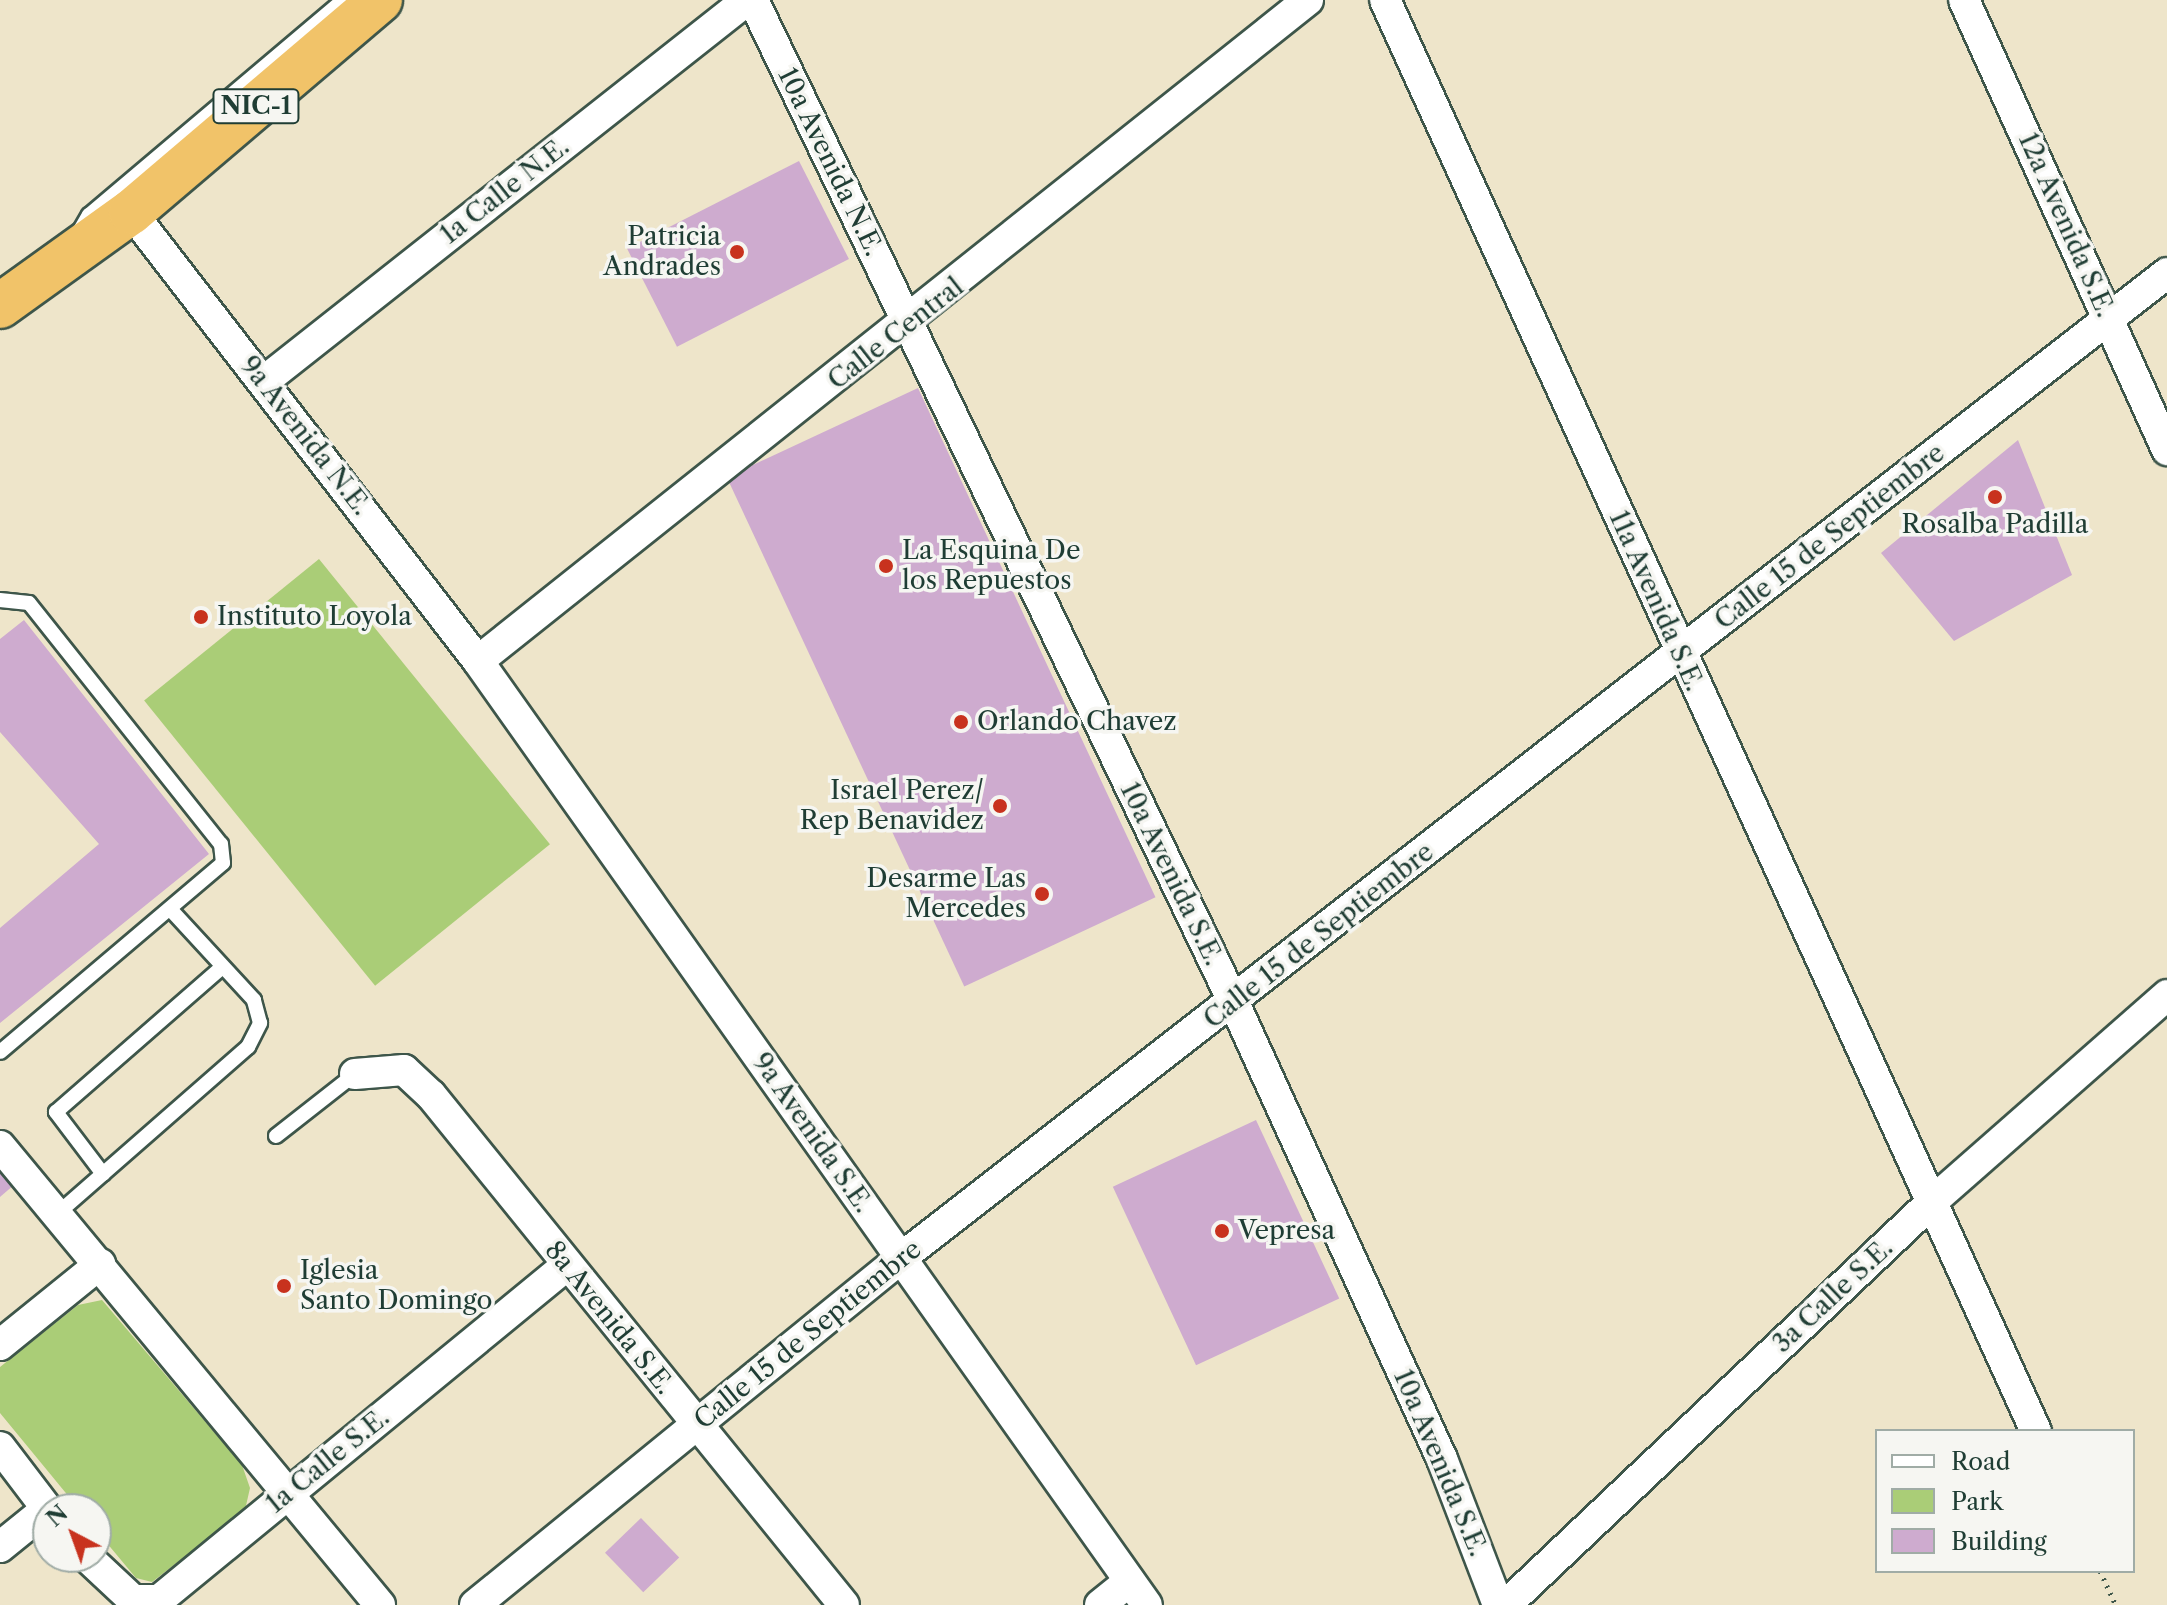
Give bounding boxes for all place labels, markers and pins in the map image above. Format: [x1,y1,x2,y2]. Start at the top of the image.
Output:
place label: Patricia Andrades [603,221,721,282]
marker: Patricia Andrades [728,243,746,261]
marker: Rosalba Padilla [1986,488,2004,506]
place label: Rosalba Padilla [1901,509,2089,541]
place label: La Esquina De los Repuestos [902,535,1081,596]
marker: La Esquina De los Repuestos [877,557,895,575]
place label: Instituto Loyola [217,601,412,633]
marker: Instituto Loyola [192,608,210,626]
place label: Orlando Chavez [977,706,1177,738]
marker: Orlando Chavez [952,713,970,731]
place label: Israel Perez/ Rep Benavidez [800,775,984,836]
marker: Israel Perez/ Rep Benavidez [991,797,1009,815]
place label: Desarme Las Mercedes [867,863,1026,924]
marker: Desarme Las Mercedes [1033,885,1051,903]
place label: Vepresa [1238,1215,1335,1247]
marker: Vepresa [1213,1222,1231,1240]
place label: Iglesia Santo Domingo [300,1255,492,1316]
marker: Iglesia Santo Domingo [275,1277,293,1295]

